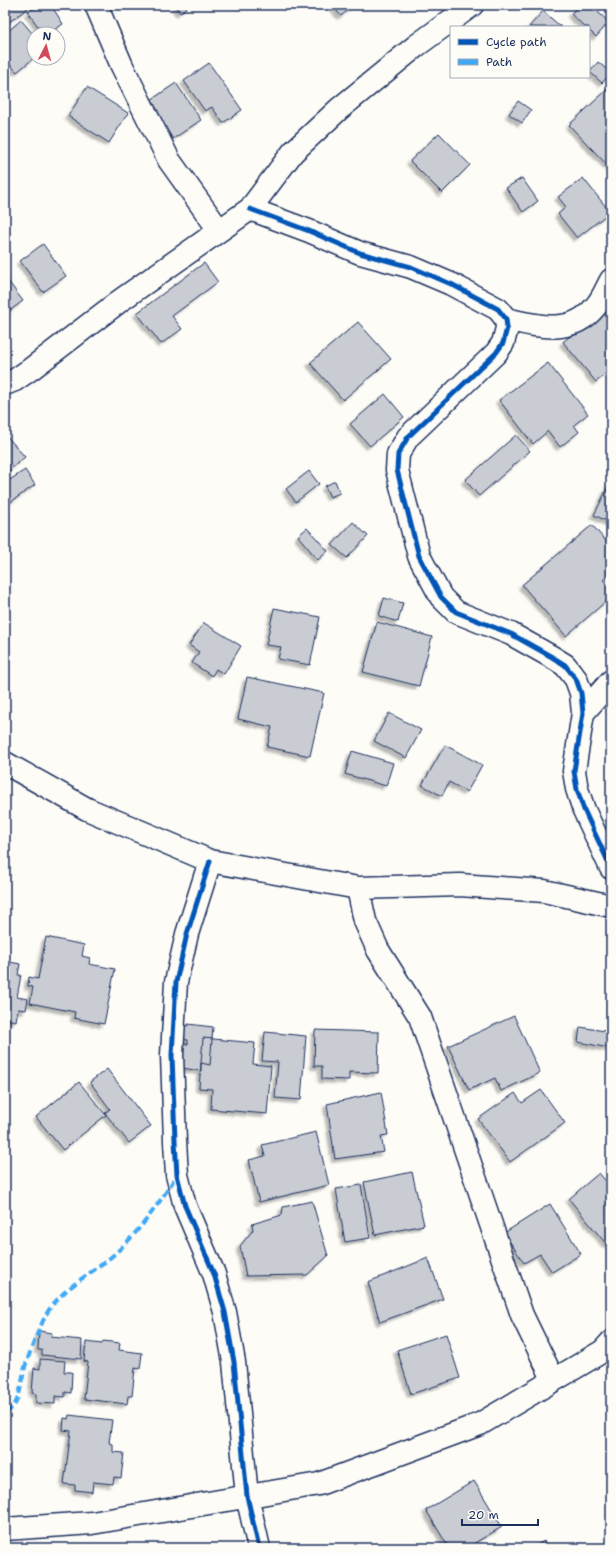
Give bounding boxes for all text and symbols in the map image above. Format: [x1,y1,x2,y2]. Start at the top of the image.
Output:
north arrow [26,26,66,66]
legend [450,26,590,78]
text: N [42,29,52,44]
text: Cycle path [486,34,547,50]
text: Path [486,54,512,70]
scale bar [462,1501,538,1527]
text: 20 m [468,1507,499,1523]

